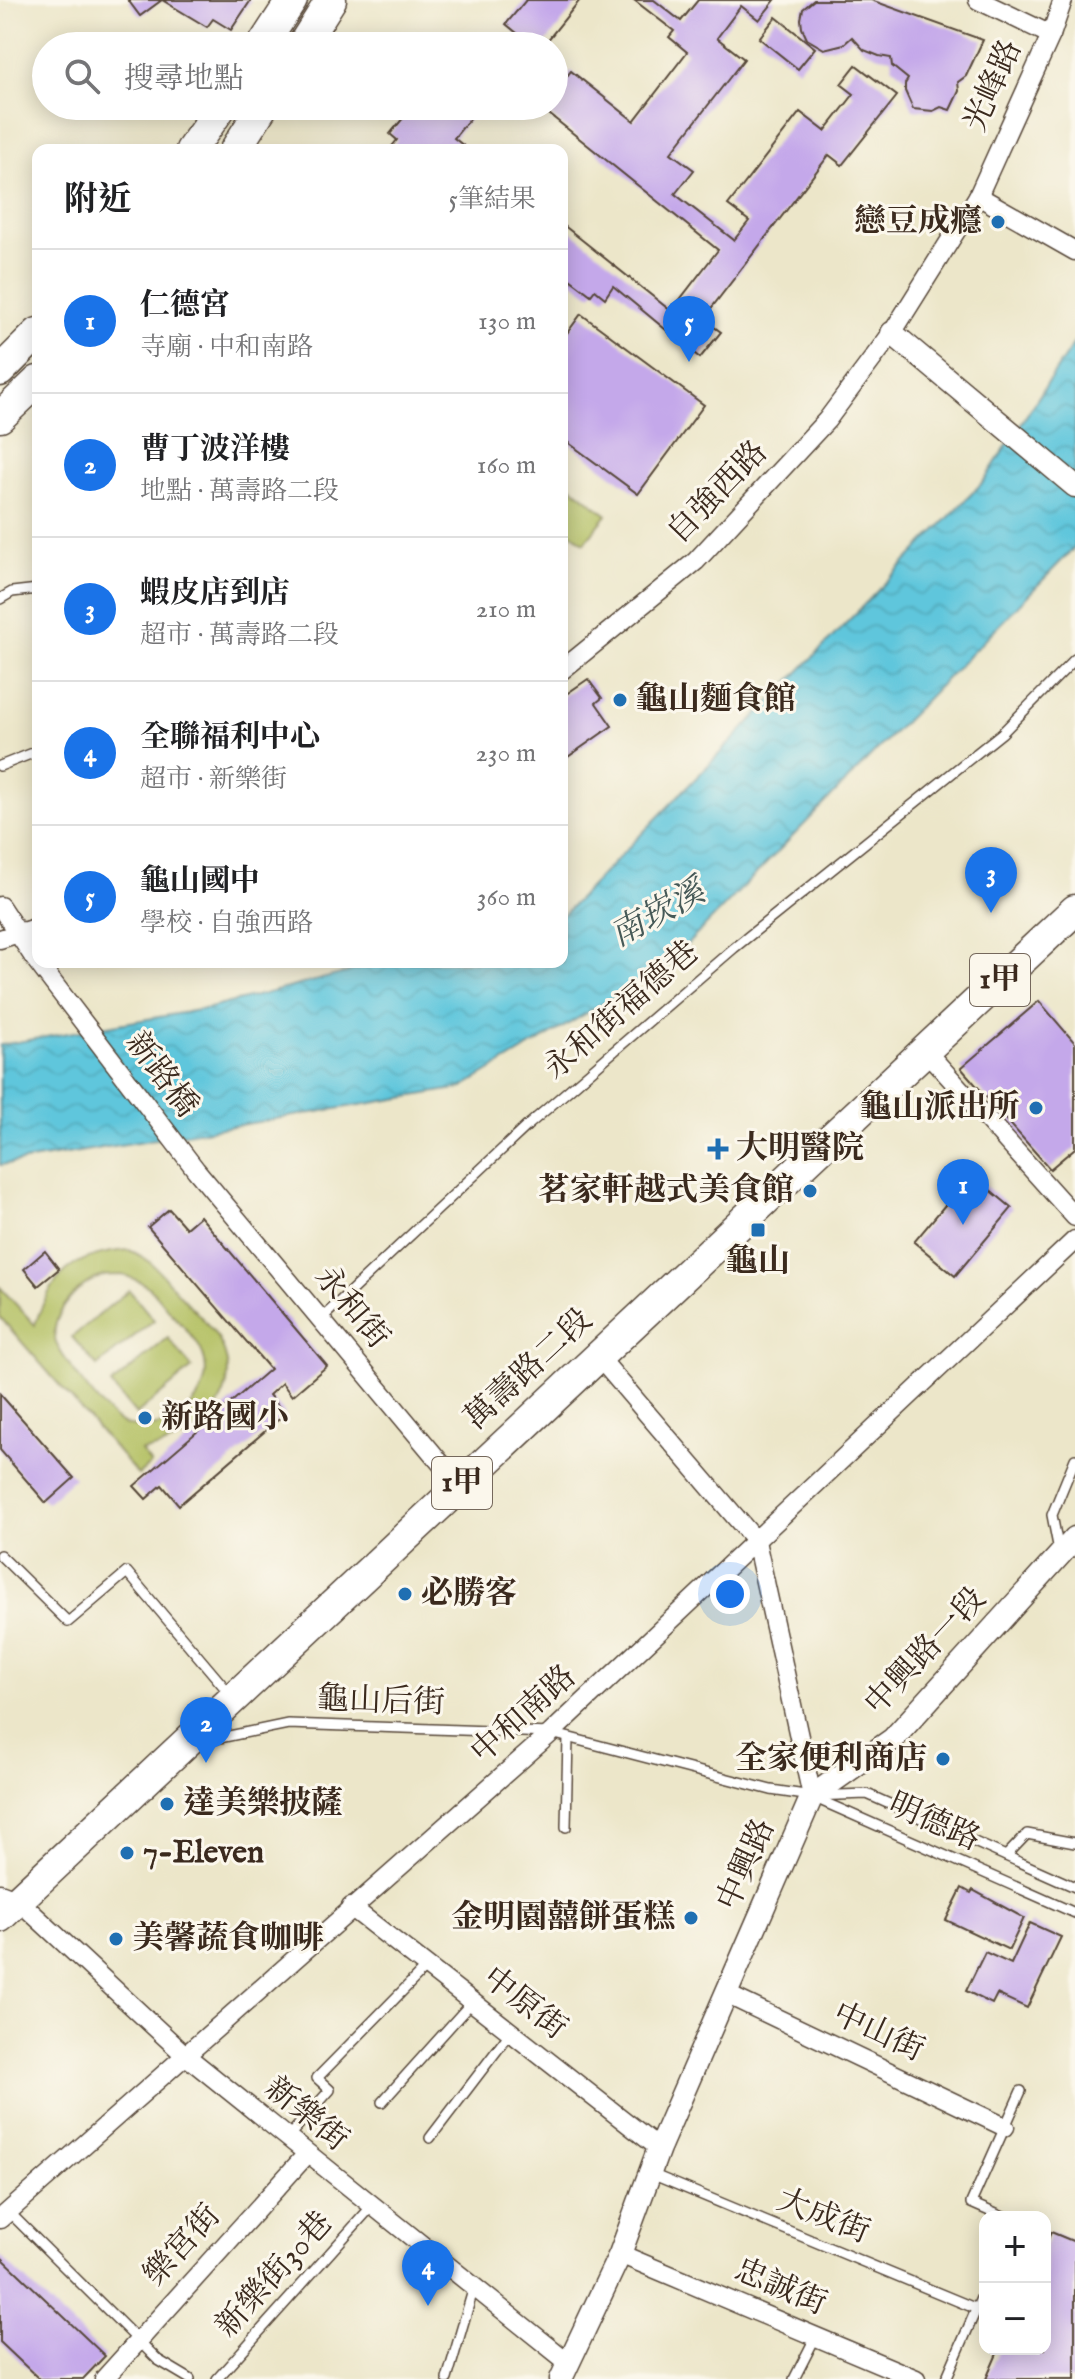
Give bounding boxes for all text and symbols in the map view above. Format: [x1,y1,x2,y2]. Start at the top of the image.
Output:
search box [32,32,568,120]
street label: 光峰路 [956,34,1032,138]
icon: search [60,54,104,98]
text: 搜尋地點 [124,61,244,99]
text: 附近 [64,179,132,222]
text: 5筆結果 [449,183,536,216]
place label: 戀豆成癮 [854,202,982,243]
marker: 戀豆成癮 [989,213,1007,231]
text: 仁德宮 [140,287,230,325]
pin: 5 [663,296,715,362]
text: 1 [85,305,95,338]
text: 130 m [478,305,536,338]
text: 寺廟 · 中和南路 [140,331,313,364]
text: 曹丁波洋樓 [140,431,290,469]
street label: 自強西路 [659,433,777,553]
text: 2 [84,449,96,482]
text: 160 m [477,449,536,482]
text: 地點 · 萬壽路二段 [140,475,339,508]
text: 蝦皮店到店 [140,575,290,613]
text: 3 [85,593,95,626]
text: 210 m [476,593,536,626]
text: 超市 · 萬壽路二段 [140,619,339,652]
place label: 龜山麵食館 [636,680,796,721]
marker: 龜山麵食館 [611,691,629,709]
text: 全聯福利中心 [140,719,320,757]
text: 4 [84,737,96,770]
text: 230 m [476,737,536,770]
text: 超市 · 新樂街 [140,763,287,796]
pin: 3 [965,847,1017,913]
text: 龜山國中 [140,863,260,901]
water label: 南崁溪 [603,869,717,958]
text: 5 [85,881,95,914]
text: 360 m [477,881,536,914]
text: 學校 · 自強西路 [140,907,313,940]
street label: 永和街福德巷 [536,933,708,1089]
road number: 1甲 [970,954,1030,1006]
street label: 新路橋 [116,1024,206,1126]
place label: 龜山派出所 [860,1088,1020,1129]
marker: 龜山派出所 [1027,1099,1045,1117]
place label: 大明醫院 [736,1129,864,1170]
marker: 大明醫院 [707,1138,729,1160]
pin: 1 [937,1159,989,1225]
place label: 茗家軒越式美食館 [538,1171,794,1212]
marker: 茗家軒越式美食館 [801,1182,819,1200]
marker: 龜山 [749,1221,767,1239]
place label: 龜山 [726,1242,790,1283]
street label: 永和街 [304,1258,398,1358]
street label: 萬壽路二段 [457,1300,601,1440]
place label: 新路國小 [161,1398,289,1439]
marker: 新路國小 [136,1409,154,1427]
road number: 1甲 [432,1457,492,1509]
place label: 必勝客 [421,1574,517,1615]
your location [710,1574,750,1614]
street label: 中興路一段 [856,1580,996,1724]
marker: 必勝客 [396,1585,414,1603]
street label: 中和南路 [463,1657,585,1773]
street label: 龜山后街 [316,1679,446,1725]
pin: 2 [180,1697,232,1763]
place label: 全家便利商店 [735,1739,927,1780]
marker: 全家便利商店 [934,1750,952,1768]
place label: 達美樂披薩 [183,1784,343,1825]
street label: 明德路 [882,1785,986,1861]
marker: 達美樂披薩 [158,1795,176,1813]
street label: 中興路 [709,1813,785,1917]
place label: 7-Eleven [143,1833,264,1874]
marker: 7-Eleven [118,1844,136,1862]
place label: 金明園囍餅蛋糕 [451,1898,675,1939]
marker: 金明園囍餅蛋糕 [682,1909,700,1927]
place label: 美馨蔬食咖啡 [132,1919,324,1960]
marker: 美馨蔬食咖啡 [107,1930,125,1948]
street label: 中原街 [474,1958,574,2050]
street label: 中山街 [826,1994,930,2072]
street label: 新樂街 [256,2069,356,2161]
street label: 大成街 [771,2180,875,2254]
street label: 樂宮街 [136,2197,230,2295]
street label: 新樂街30巷 [208,2203,342,2347]
map controls [979,2211,1051,2355]
button: + [979,2211,1051,2283]
pin: 4 [402,2240,454,2306]
street label: 忠誠街 [728,2250,832,2326]
button: − [979,2283,1051,2355]

